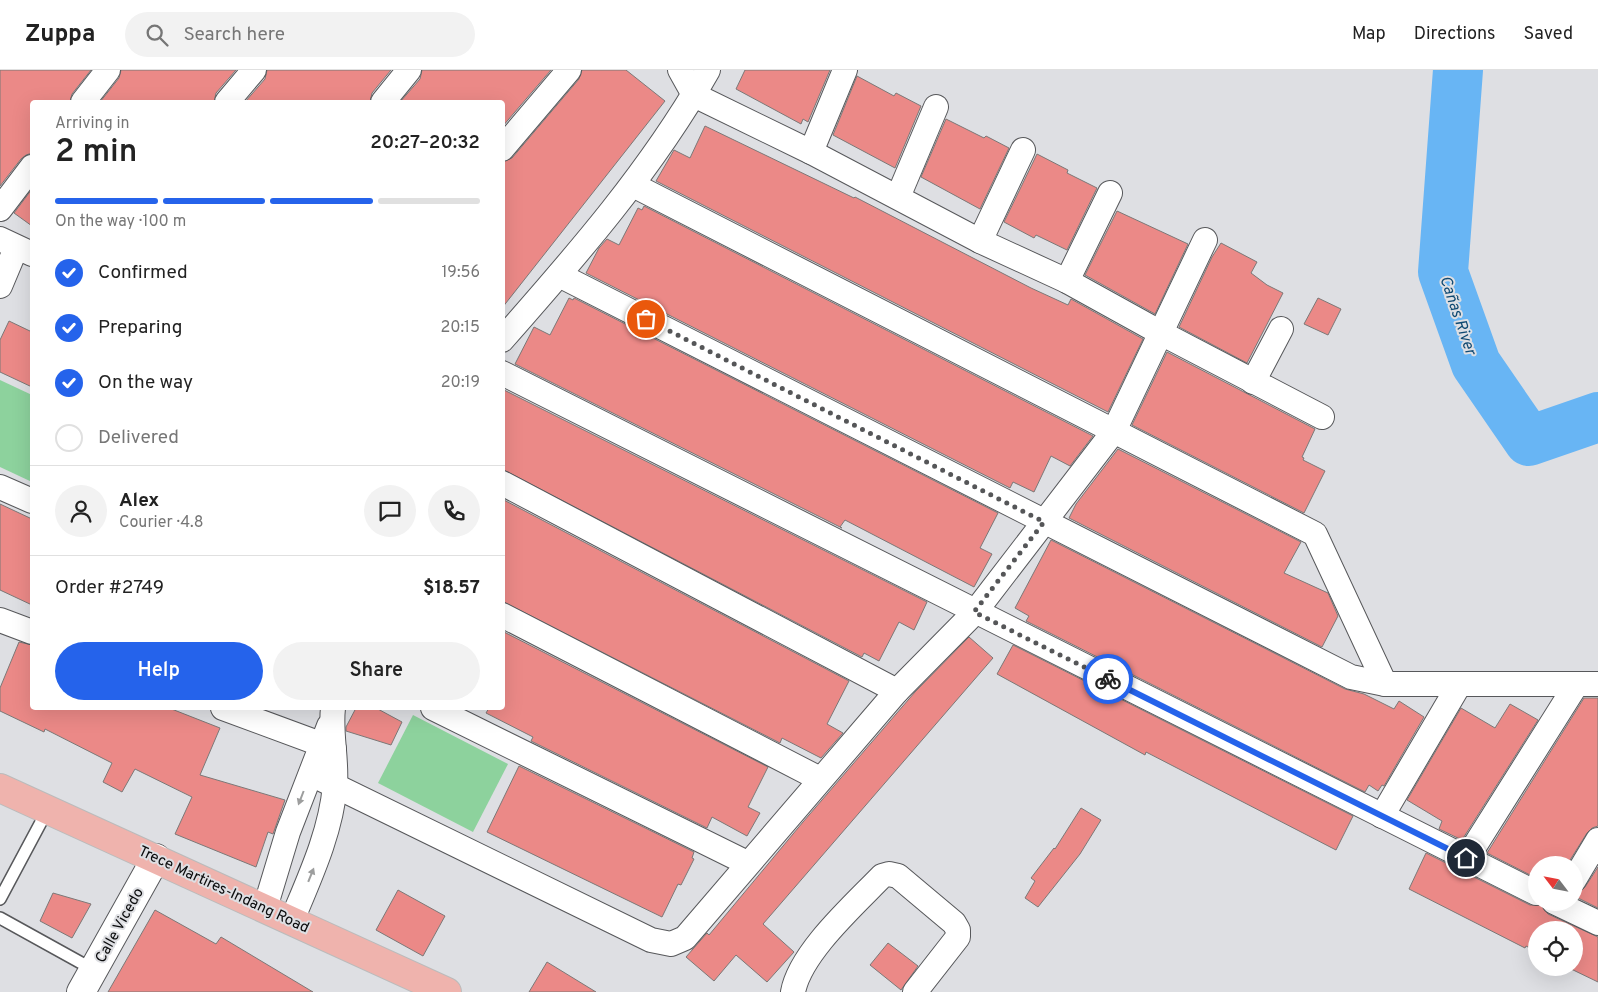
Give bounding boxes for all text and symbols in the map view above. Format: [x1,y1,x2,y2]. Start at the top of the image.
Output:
search box [125,12,475,57]
text: Zuppa [25,20,95,50]
icon: search [143,21,171,49]
text: Search here [183,23,285,47]
text: Map [1352,23,1386,46]
text: Directions [1414,23,1496,46]
text: Saved [1524,23,1573,46]
text: Arriving in [55,114,130,134]
text: 20:27–20:32 [370,131,480,155]
text: 2 min [55,133,137,173]
text: On the way · 100 m [55,212,186,232]
icon: check [55,259,83,287]
text: Confirmed [98,261,188,285]
text: 19:56 [441,263,480,283]
water label: Cañas River [1434,273,1481,360]
pin [625,298,667,340]
icon: bag [632,305,660,333]
icon: check [55,314,83,342]
text: Preparing [98,316,182,340]
text: 20:15 [440,318,480,338]
icon: check [55,369,83,397]
text: On the way [98,371,193,395]
text: 20:19 [441,373,480,393]
text: Delivered [98,426,179,450]
button: person [55,485,107,537]
button: chat [364,485,416,537]
button: phone [428,485,480,537]
text: Alex [119,489,159,513]
text: Courier · 4.8 [119,513,203,533]
text: Order #2749 [55,576,164,600]
text: $18.57 [423,576,480,600]
button: Help [55,642,263,700]
button: Share [273,642,480,700]
courier [1083,654,1133,704]
icon: bike [1094,665,1122,693]
one-way arrow [297,791,305,805]
pin [1445,837,1487,879]
street label: Trece Martires-Indang Road [135,842,312,938]
icon: home [1452,844,1480,872]
north arrow [1528,856,1582,911]
map controls [1528,856,1583,976]
one-way arrow [307,868,315,882]
street label: Calle Vicedo [92,885,149,967]
button: locate [1528,921,1583,976]

